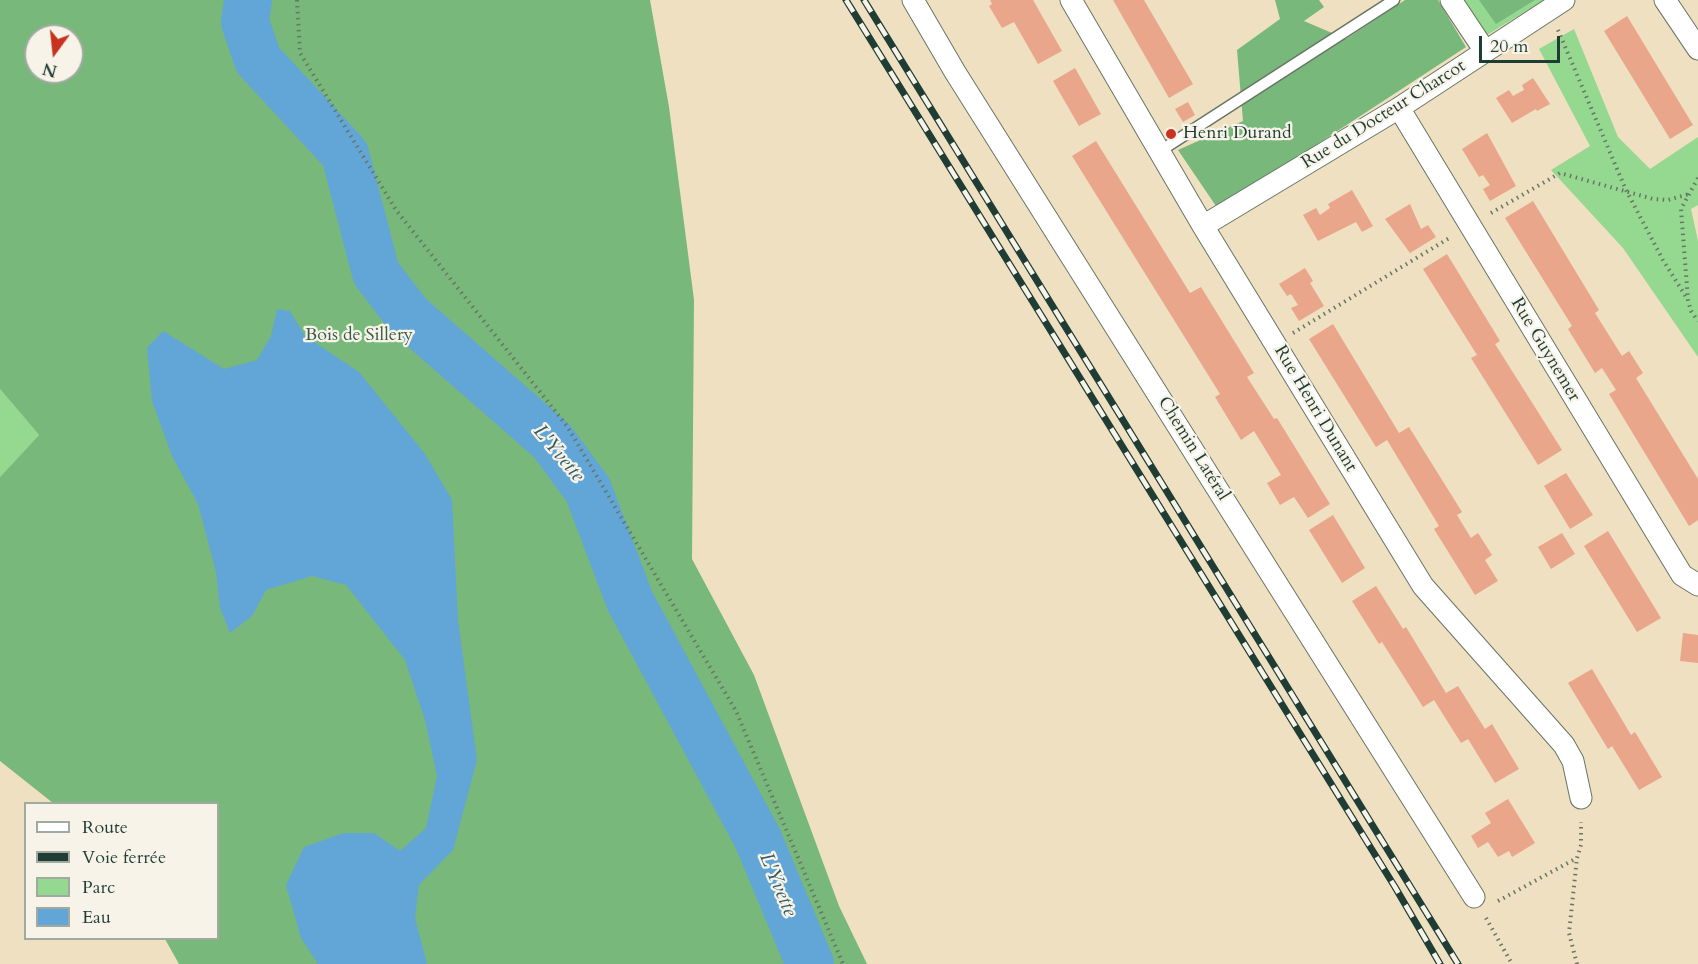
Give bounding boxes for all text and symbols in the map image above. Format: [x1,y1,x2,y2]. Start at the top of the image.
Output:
north arrow [24,24,84,84]
scale bar [1482,24,1563,62]
text: 20 m [1490,34,1529,59]
street label: Rue du Docteur Charcot [1298,56,1470,174]
text: N [40,57,59,82]
place label: Henri Durand [1183,123,1292,145]
marker: Henri Durand [1164,127,1178,141]
street label: Rue Guynemer [1506,294,1584,406]
park label: Bois de Sillery [305,325,413,347]
street label: Rue Henri Dunant [1269,342,1361,476]
street label: Chemin Latéral [1152,393,1234,505]
water label: L'Yvette [527,421,589,487]
legend [24,802,219,940]
text: Route [82,815,128,840]
text: Voie ferrée [82,845,166,870]
water label: L'Yvette [753,849,801,921]
text: Parc [82,875,115,900]
text: Eau [82,905,111,930]

